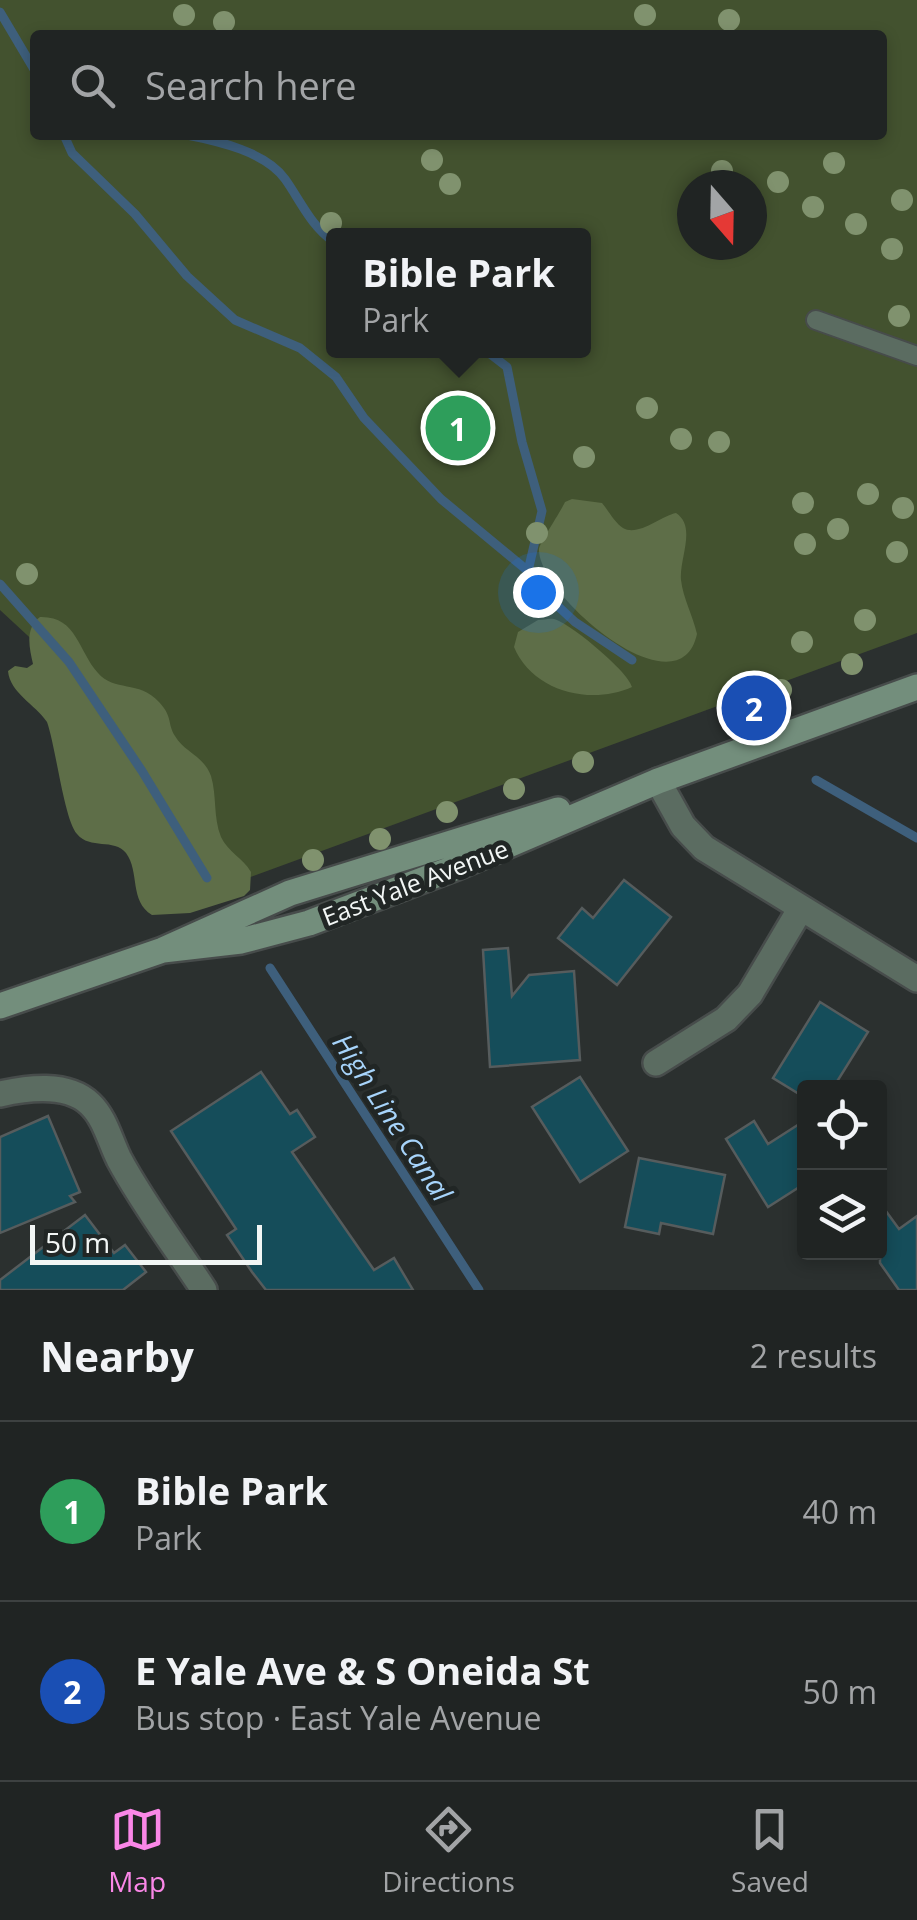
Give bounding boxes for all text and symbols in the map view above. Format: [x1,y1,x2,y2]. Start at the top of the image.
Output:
search box [30,30,887,140]
icon: search [65,58,120,113]
text: Search here [145,59,357,111]
north arrow [677,170,767,260]
popup [326,228,591,358]
text: Bible Park [362,246,555,298]
text: Park [362,298,429,341]
pin: 1 [426,390,490,466]
your location [513,567,564,618]
pin: 2 [722,670,786,746]
street label: East Yale Avenue [317,831,513,933]
water label: High Line Canal [324,1026,462,1209]
map controls [797,1080,887,1260]
button: locate [797,1080,887,1170]
button: layers [797,1170,887,1260]
scale bar [30,1220,262,1264]
text: 50 m [45,1223,110,1261]
text: Nearby [40,1327,194,1384]
text: 2 results [750,1334,877,1377]
text: Bible Park [135,1464,328,1516]
text: 1 [63,1490,82,1533]
text: 40 m [802,1490,877,1533]
text: Park [135,1516,202,1559]
text: E Yale Ave & S Oneida St [135,1644,590,1696]
text: 2 [63,1670,82,1713]
text: 50 m [802,1670,877,1713]
text: Bus stop · East Yale Avenue [135,1696,541,1739]
tab: Map [108,1802,166,1900]
tab: Directions [382,1802,515,1900]
tab: Saved [731,1802,809,1900]

